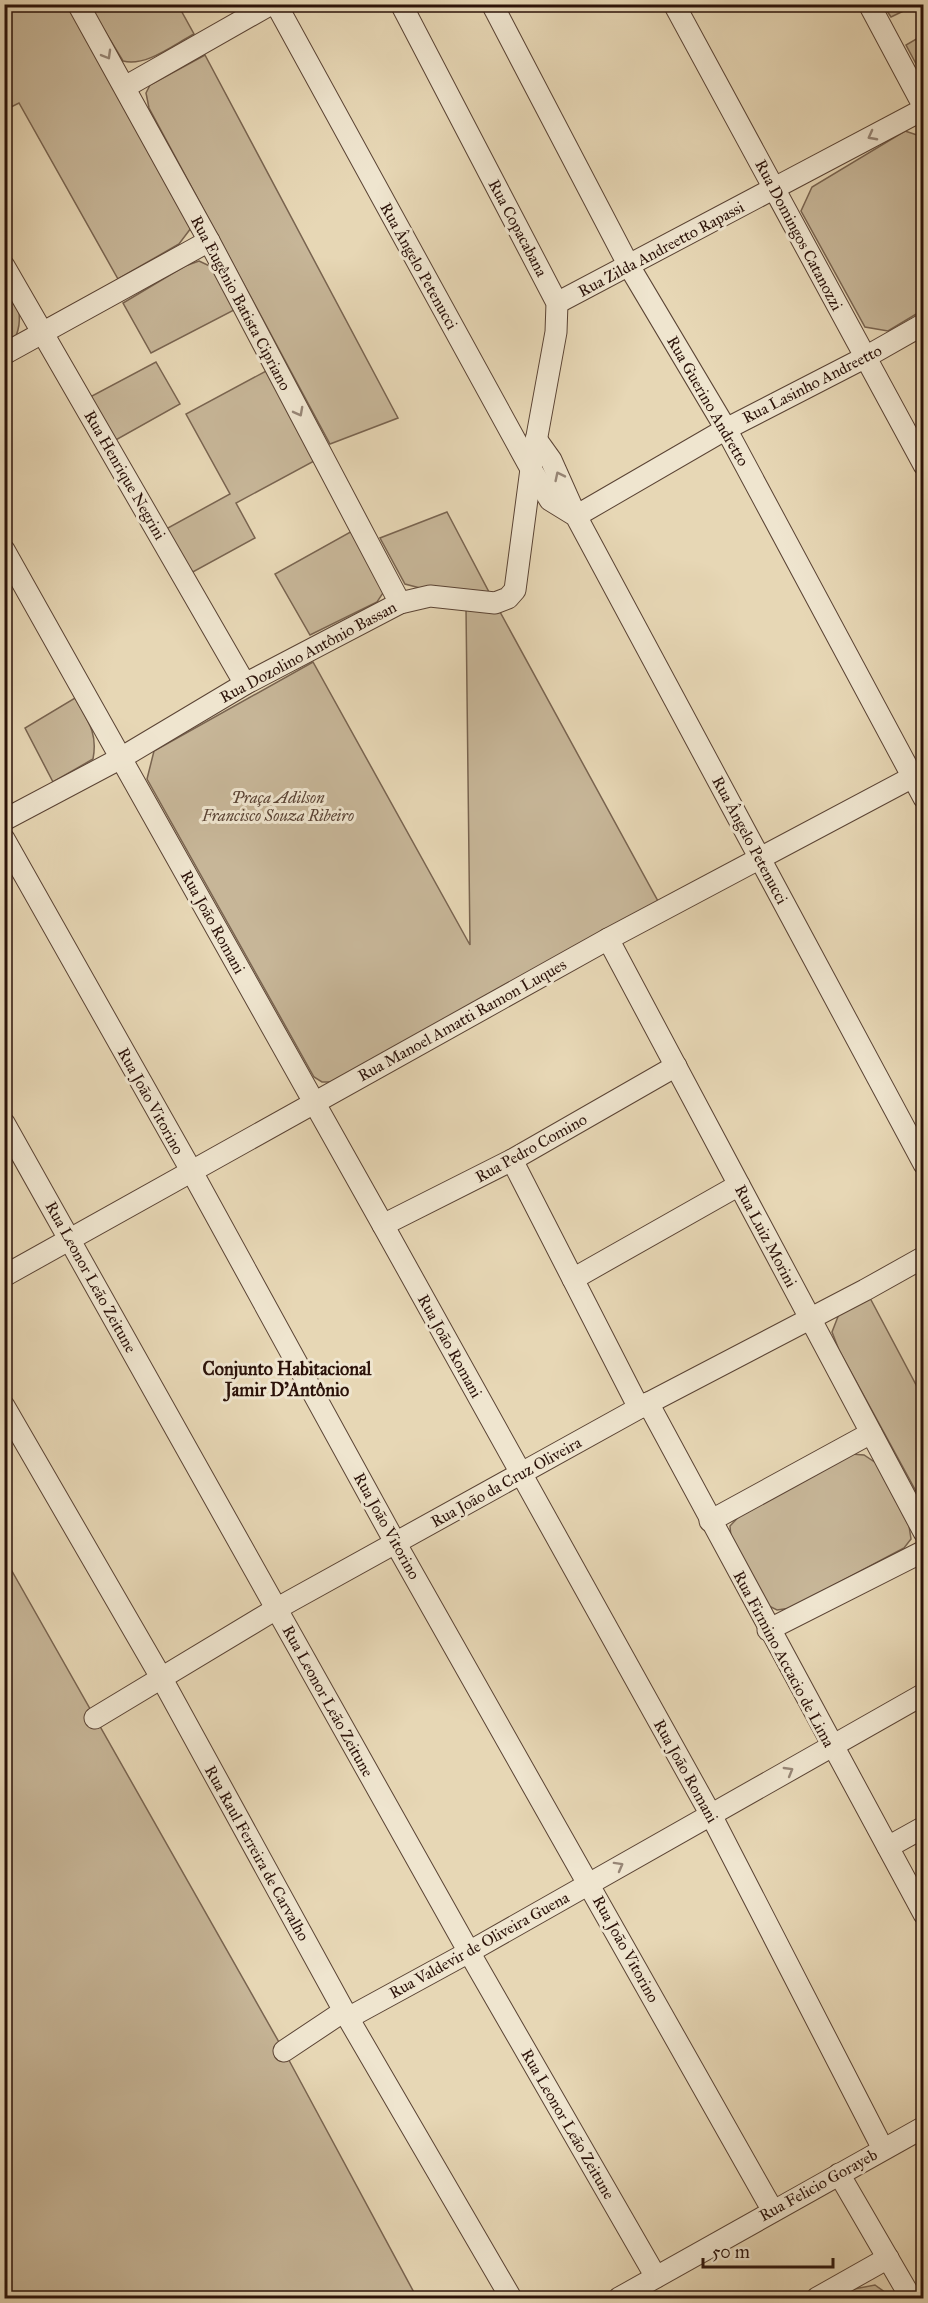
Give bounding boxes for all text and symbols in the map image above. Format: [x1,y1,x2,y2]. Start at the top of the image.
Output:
one-way arrow [100,49,111,60]
one-way arrow [868,129,878,140]
street label: Rua Domingos Catanozzi [750,156,847,315]
street label: Rua Copacabana [484,176,552,280]
street label: Rua Zilda Andreetto Rapassi [575,197,748,301]
street label: Rua Ângelo Petenucci [375,199,463,334]
street label: Rua Eugênio Batista Cipriano [186,212,295,394]
street label: Rua Guerino Andretto [663,333,753,469]
street label: Rua Lasinho Andreetto [739,341,885,427]
one-way arrow [292,406,303,416]
street label: Rua Henrique Negrini [79,407,170,544]
one-way arrow [554,472,566,483]
street label: Rua Dozolino Antônio Bassan [216,597,400,707]
street label: Rua Ângelo Petenucci [707,772,793,908]
park label: Praça Adilson Francisco Souza Ribeiro [201,788,354,825]
street label: Rua João Romani [176,867,249,978]
street label: Rua Manoel Amatti Ramon Luques [355,955,570,1086]
street label: Rua João Vitorino [113,1044,188,1158]
street label: Rua Pedro Comino [472,1109,590,1187]
street label: Rua Luiz Morini [731,1182,801,1291]
street label: Rua Leonor Leão Zeitune [41,1198,141,1356]
street label: Rua João Romani [413,1291,486,1402]
district label: Conjunto Habitacional Jamir D'Antônio [203,1358,373,1402]
street label: Rua João da Cruz Oliveira [427,1433,585,1532]
street label: Rua João Vitorino [349,1469,424,1583]
street label: Rua Firmino Accacio de Lima [729,1568,839,1751]
street label: Rua Leonor Leão Zeitune [278,1622,378,1780]
street label: Rua João Romani [649,1716,722,1827]
street label: Rua Raul Ferreira de Carvalho [201,1762,313,1944]
one-way arrow [783,1766,793,1778]
one-way arrow [613,1862,623,1873]
street label: Rua Valdevir de Oliveira Guena [386,1887,573,2002]
street label: Rua João Vitorino [588,1892,663,2006]
street label: Rua Leonor Leão Zeitune [517,2046,619,2203]
street label: Rua Felicio Gorayeb [756,2145,881,2225]
scale bar [703,2231,834,2269]
text: 50 m [712,2241,750,2263]

